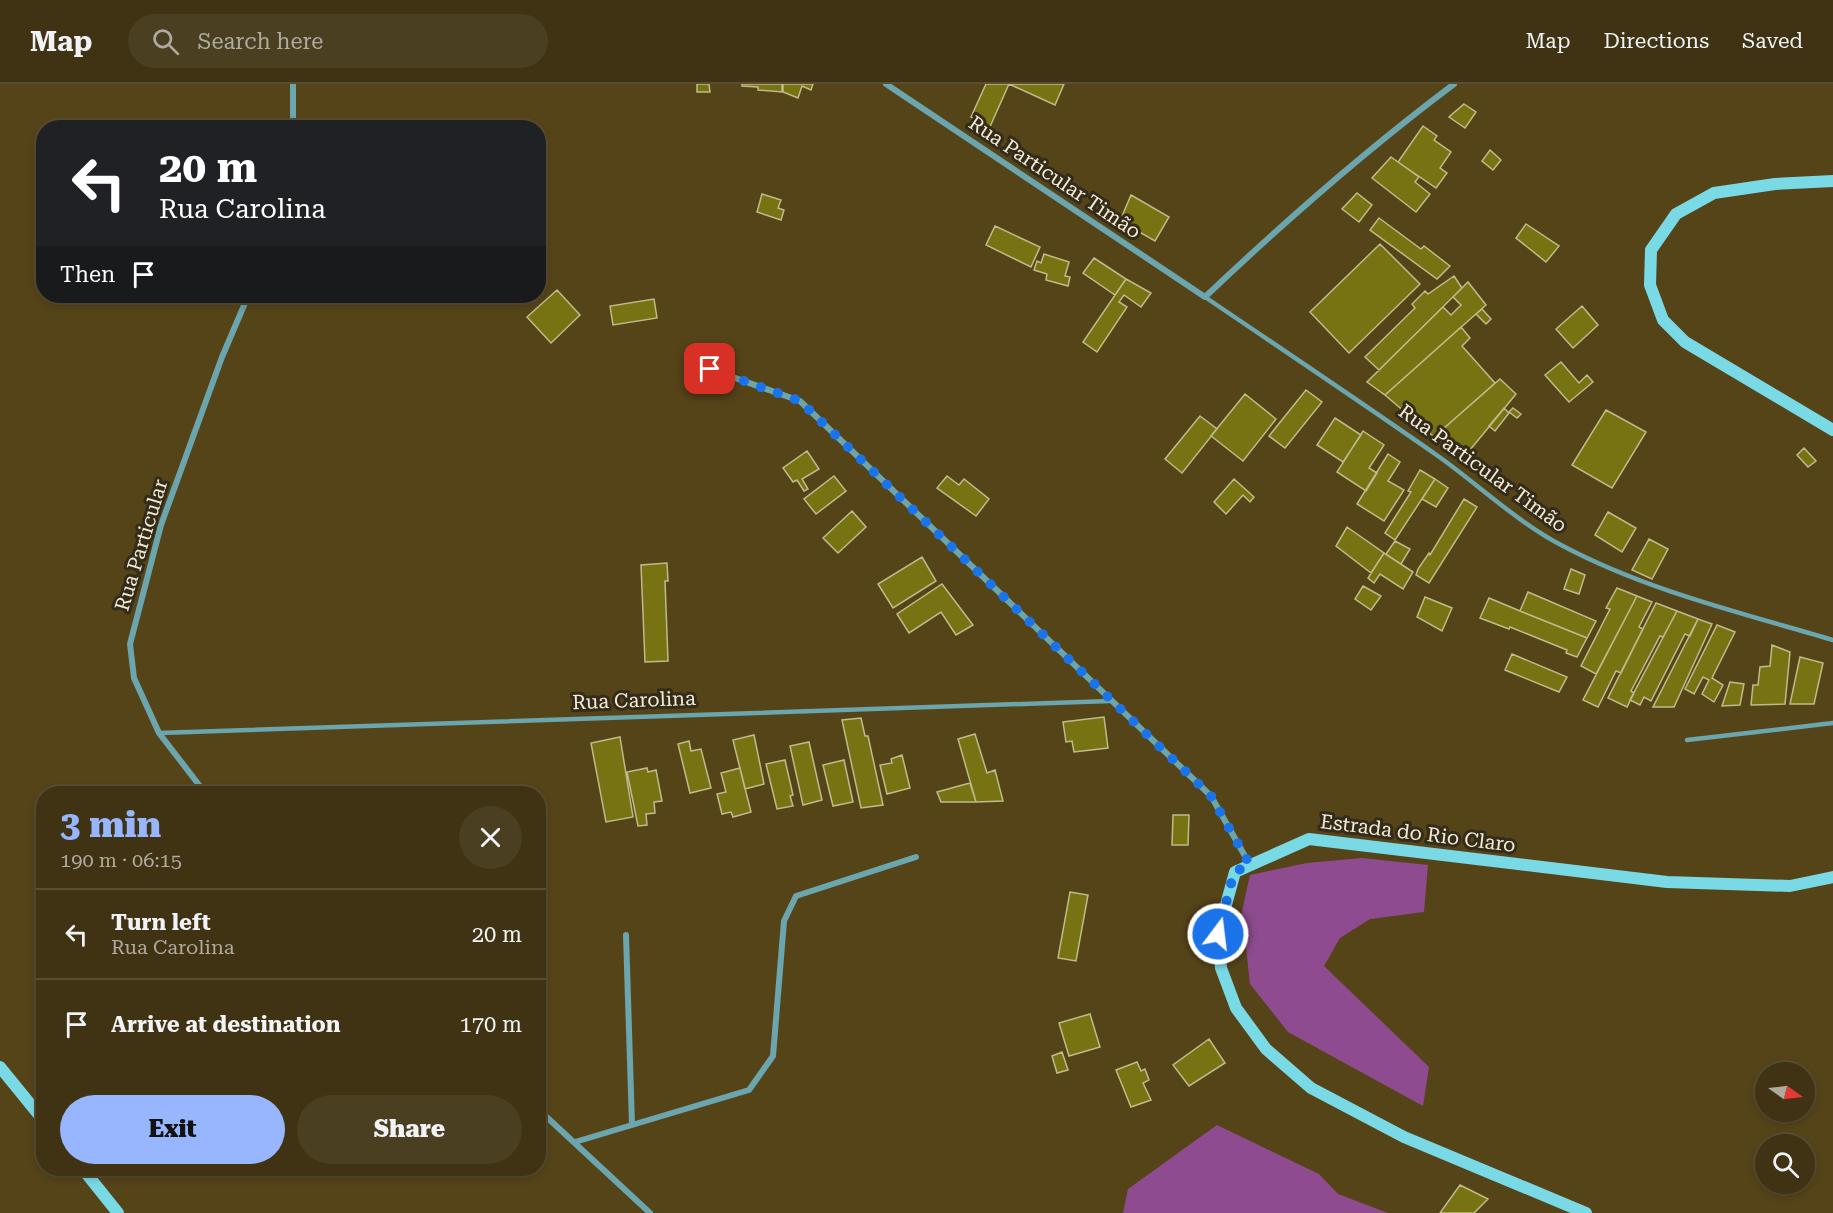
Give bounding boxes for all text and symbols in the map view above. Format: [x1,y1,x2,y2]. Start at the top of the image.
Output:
search box [128,14,548,68]
text: Map [30,25,92,58]
icon: search [149,25,182,58]
text: Search here [197,29,323,54]
text: Map [1526,29,1570,53]
text: Directions [1603,29,1709,53]
text: Saved [1742,29,1803,53]
street label: Rua Particular Timão [964,110,1146,244]
text: 20 m [159,143,257,192]
icon: left [60,144,138,222]
text: Rua Carolina [159,193,326,225]
icon: arrive [127,258,160,291]
text: Then [60,262,115,287]
pin [684,343,735,394]
icon: arrive [693,352,726,385]
street label: Rua Particular Timão [1394,399,1572,537]
street label: Rua Particular [110,476,172,614]
street label: Rua Carolina [572,686,696,714]
text: 3 min [60,804,161,846]
button: close [459,806,522,869]
street label: Estrada do Rio Claro [1319,809,1517,857]
text: 190 m · 06:15 [60,848,182,872]
position arrow [1186,902,1250,966]
text: Turn left [111,910,211,935]
icon: left [60,918,93,951]
text: 20 m [472,922,522,947]
text: Rua Carolina [111,935,235,959]
icon: arrive [60,1008,93,1041]
text: Arrive at destination [111,1012,340,1037]
text: 170 m [459,1012,522,1037]
north arrow [1755,1062,1815,1122]
map controls [1755,1062,1815,1194]
button: Exit [60,1095,285,1164]
button: Share [297,1095,522,1164]
button: search [1755,1134,1815,1194]

